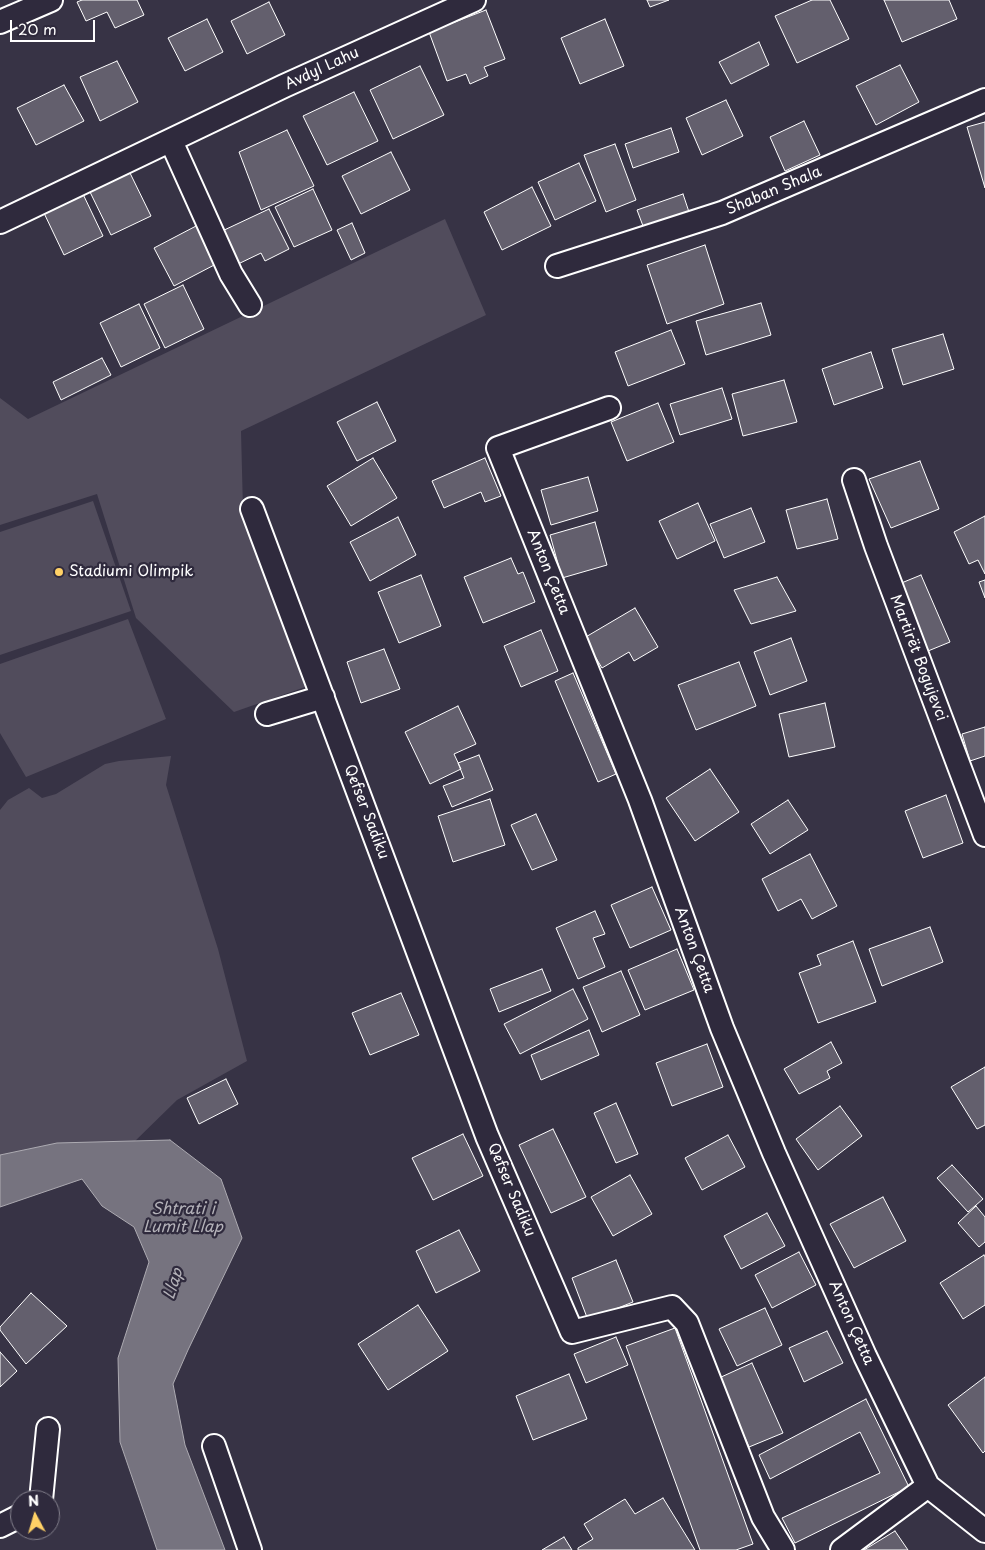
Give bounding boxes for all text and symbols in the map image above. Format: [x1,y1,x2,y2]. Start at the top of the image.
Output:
scale bar [12,10,98,42]
text: 20 m [18,17,57,40]
street label: Avdyl Lahu [282,44,362,94]
street label: Shaban Shala [724,163,824,219]
street label: Anton Çetta [523,527,573,617]
place label: Stadiumi Olimpik [69,563,193,581]
marker: Stadiumi Olimpik [53,566,65,578]
street label: Martirët Bogujevci [886,592,950,724]
street label: Qefser Sadiku [340,762,392,862]
street label: Anton Çetta [670,905,718,995]
street label: Qefser Sadiku [483,1141,539,1239]
water label: Shtrati i Lumit Llap [143,1200,223,1238]
water label: Llap [160,1266,188,1302]
street label: Anton Çetta [824,1278,878,1368]
north arrow [10,1490,60,1540]
text: N [27,1490,40,1512]

